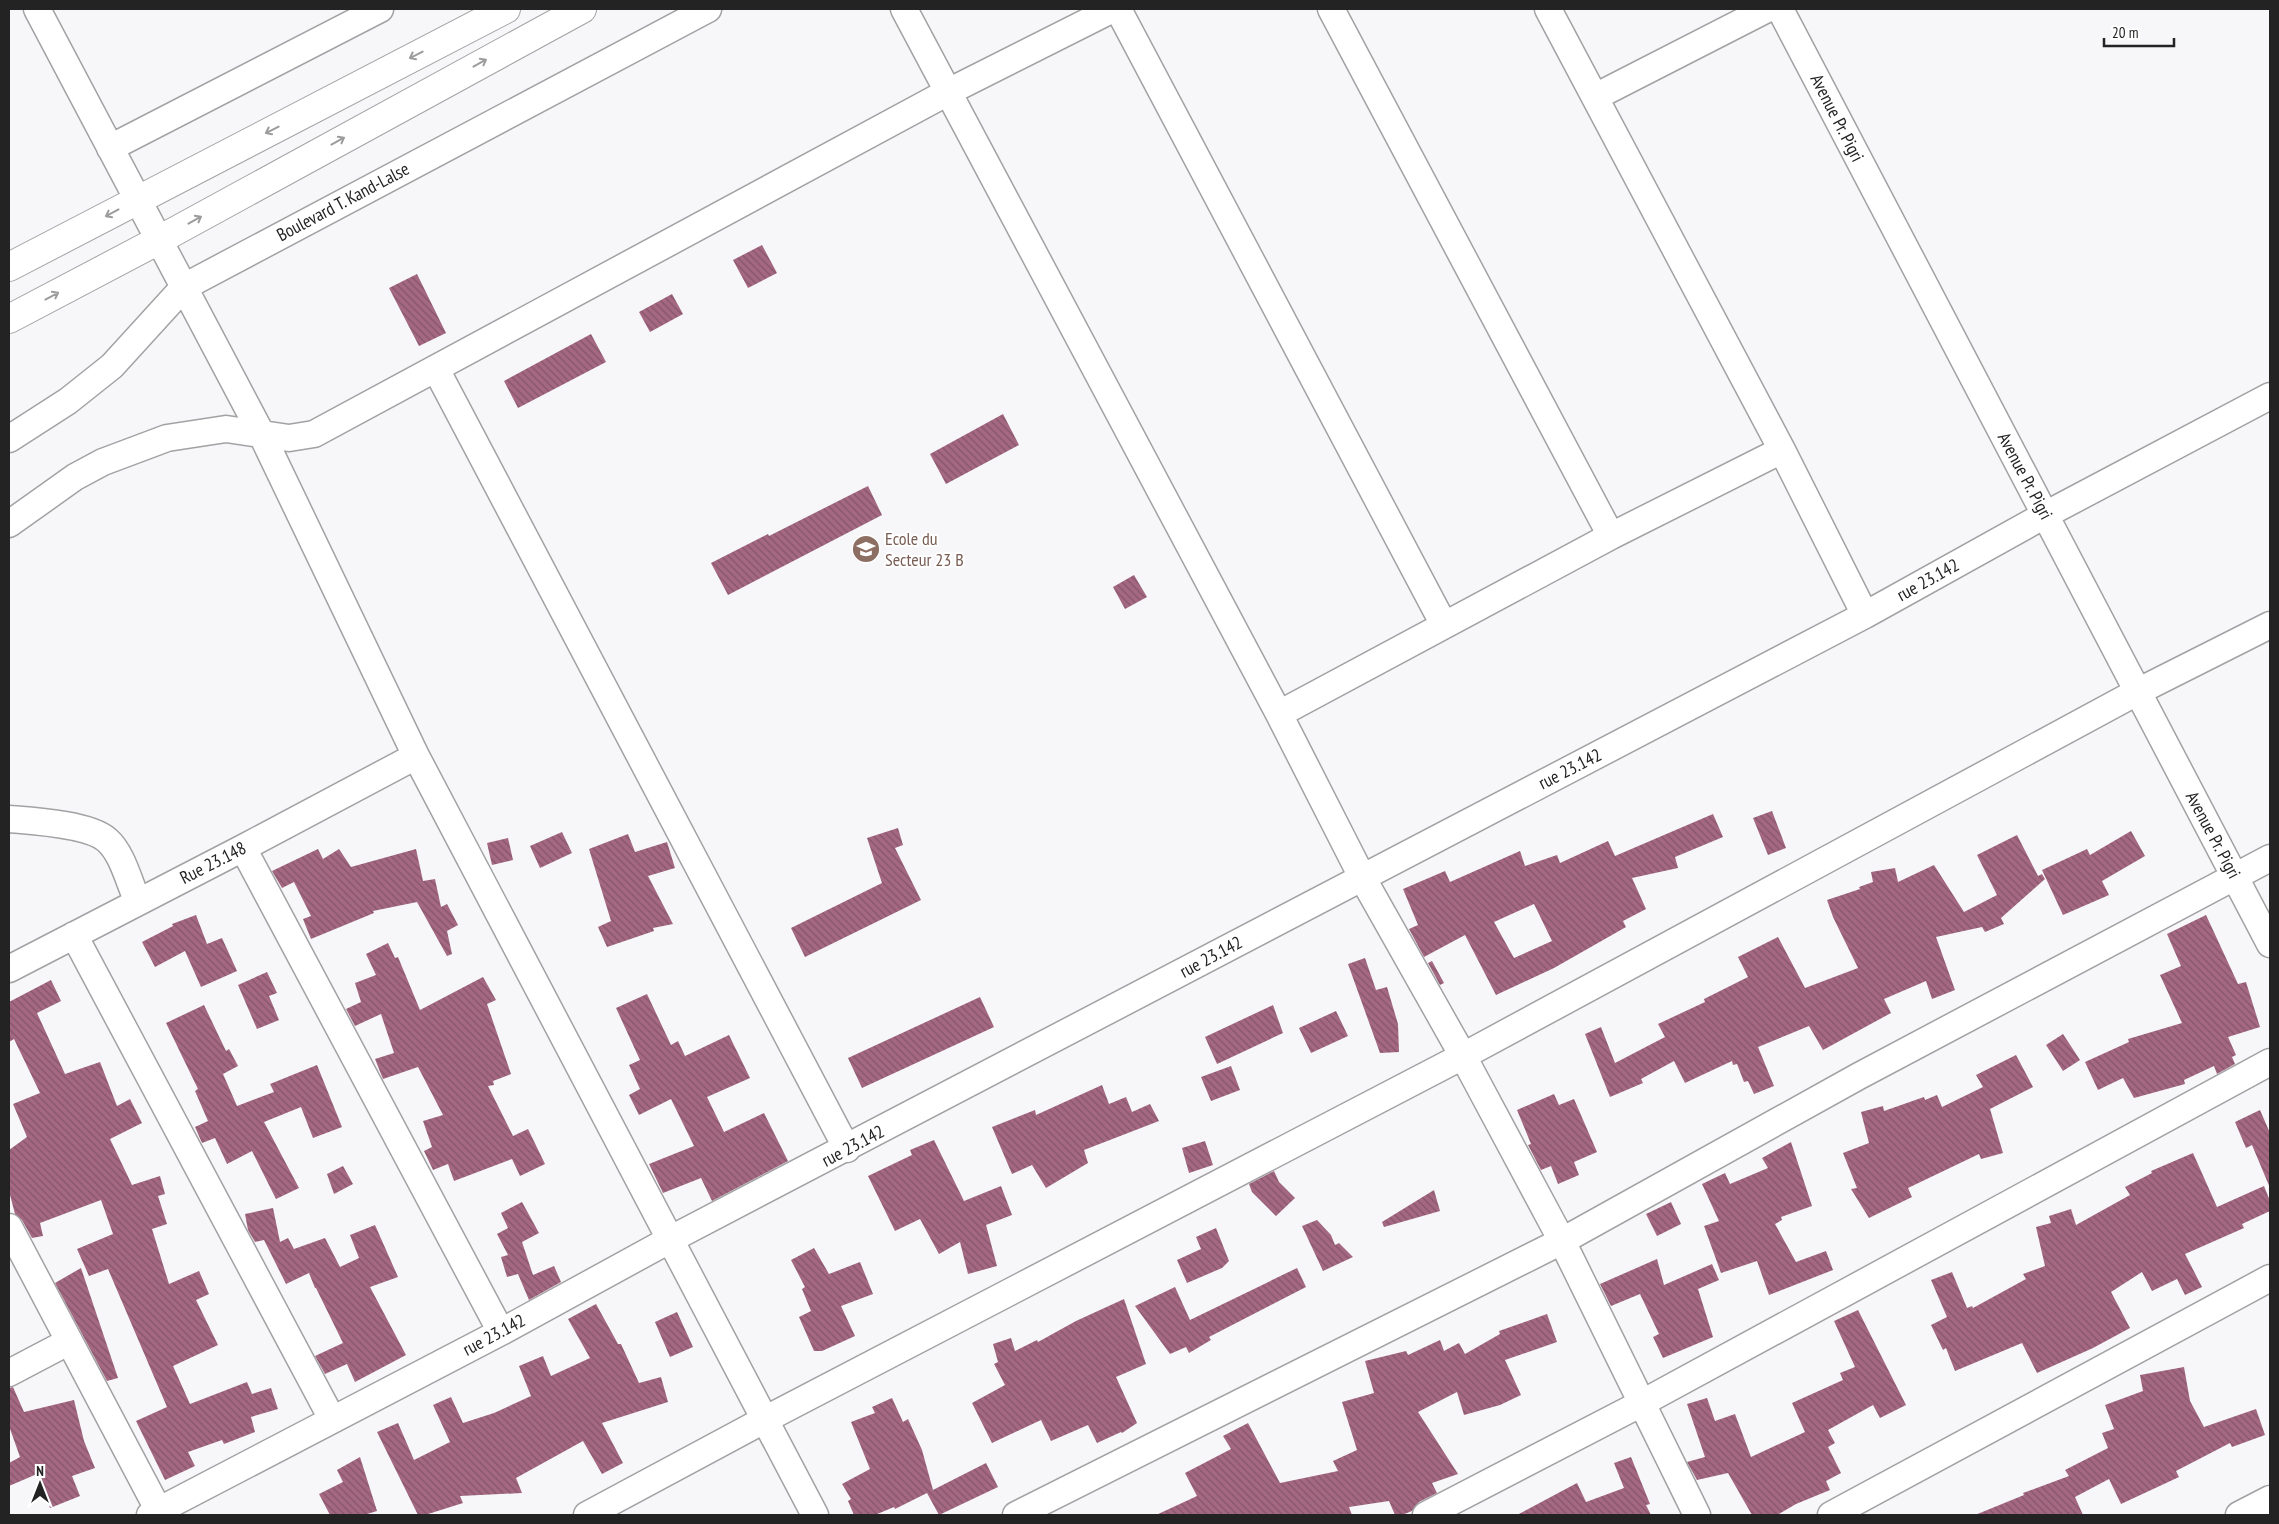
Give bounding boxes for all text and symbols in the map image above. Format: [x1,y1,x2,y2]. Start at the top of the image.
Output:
scale bar [2104,15,2174,47]
text: 20 m [2112,23,2138,42]
one-way arrow [409,50,424,60]
one-way arrow [473,58,488,68]
street label: Avenue Pr. Pigri [1806,70,1869,166]
one-way arrow [265,126,280,135]
one-way arrow [330,136,344,146]
street label: Boulevard T. Kand-Lalse [273,157,413,246]
one-way arrow [105,209,120,218]
one-way arrow [188,214,202,224]
one-way arrow [44,291,59,300]
street label: Avenue Pr. Pigri [1993,428,2058,523]
place label: Ecole du Secteur 23 B [885,527,964,571]
school or university icon: Ecole du Secteur 23 B [851,534,881,564]
street label: rue 23.142 [1893,553,1963,606]
street label: rue 23.142 [1534,743,1605,794]
street label: Avenue Pr. Pigri [2181,787,2246,882]
street label: Rue 23.148 [176,836,250,889]
street label: rue 23.142 [1175,931,1246,983]
street label: rue 23.142 [817,1120,888,1172]
street label: rue 23.142 [458,1309,529,1361]
north arrow [15,1459,65,1509]
text: N [36,1462,44,1480]

